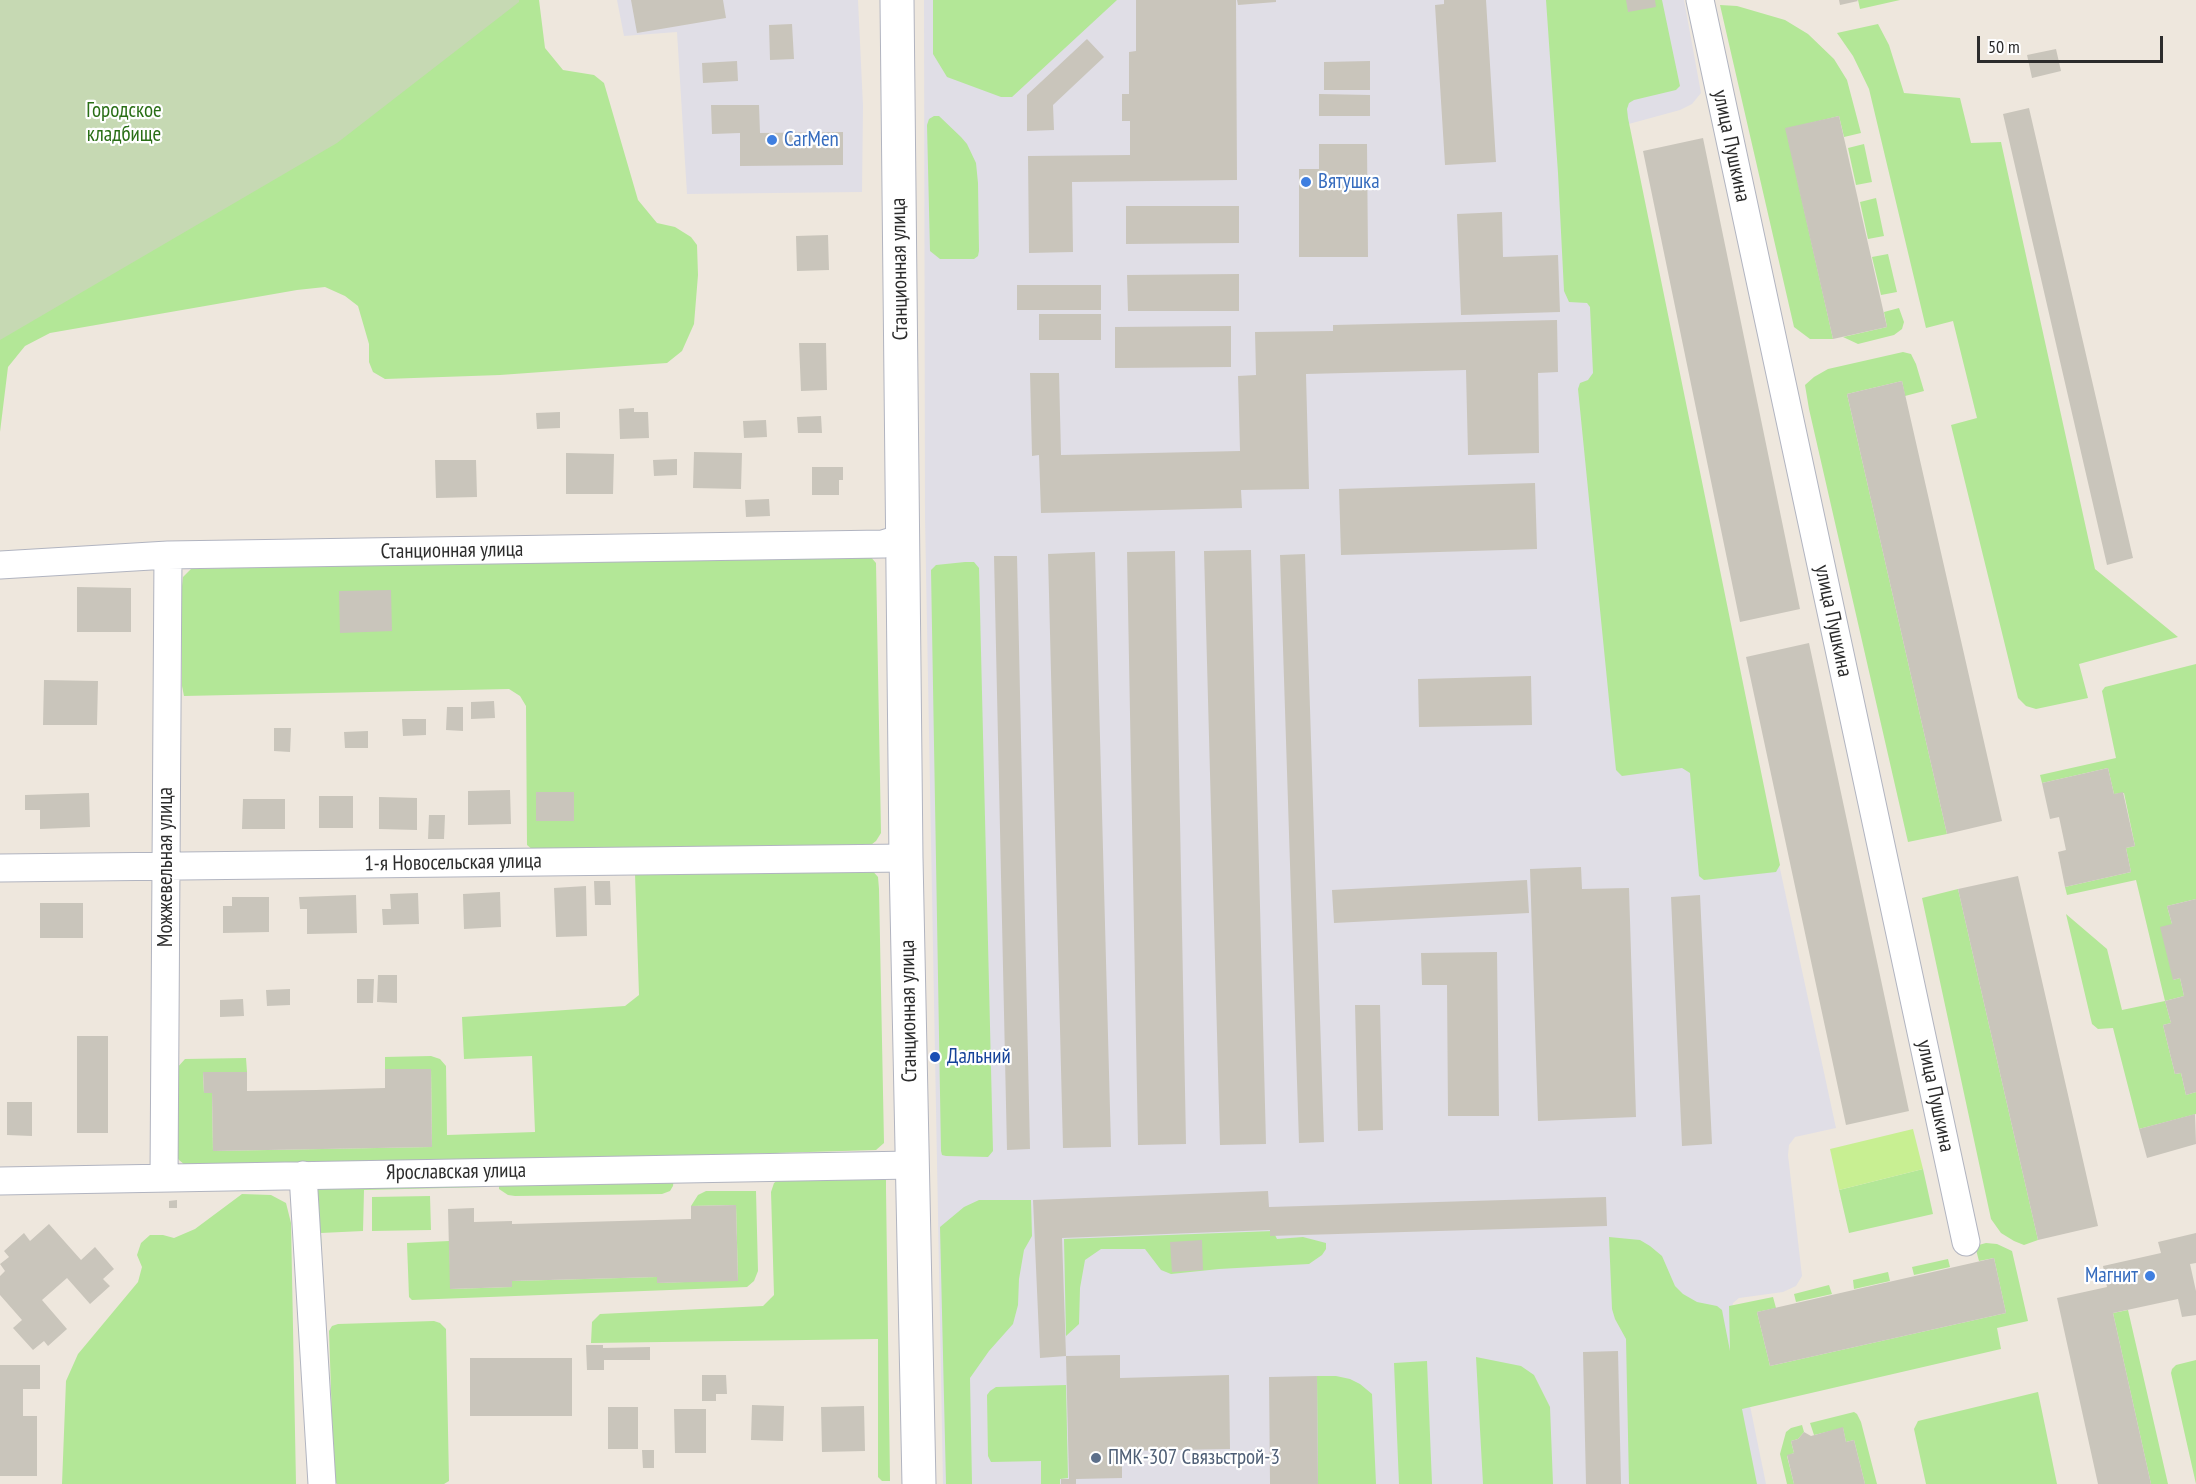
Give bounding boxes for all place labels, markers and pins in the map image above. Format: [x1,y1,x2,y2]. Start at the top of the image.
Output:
place label: CarMen [784,127,839,153]
marker: CarMen [765,133,779,147]
place label: Вятушка [1318,169,1380,195]
marker: Вятушка [1299,175,1313,189]
place label: Дальний [947,1044,1011,1070]
marker: Дальний [928,1050,942,1064]
place label: Магнит [2085,1263,2138,1289]
marker: Магнит [2143,1269,2157,1283]
place label: ПМК-307 Связьстрой-3 [1108,1445,1280,1471]
marker: ПМК-307 Связьстрой-3 [1089,1451,1103,1465]

